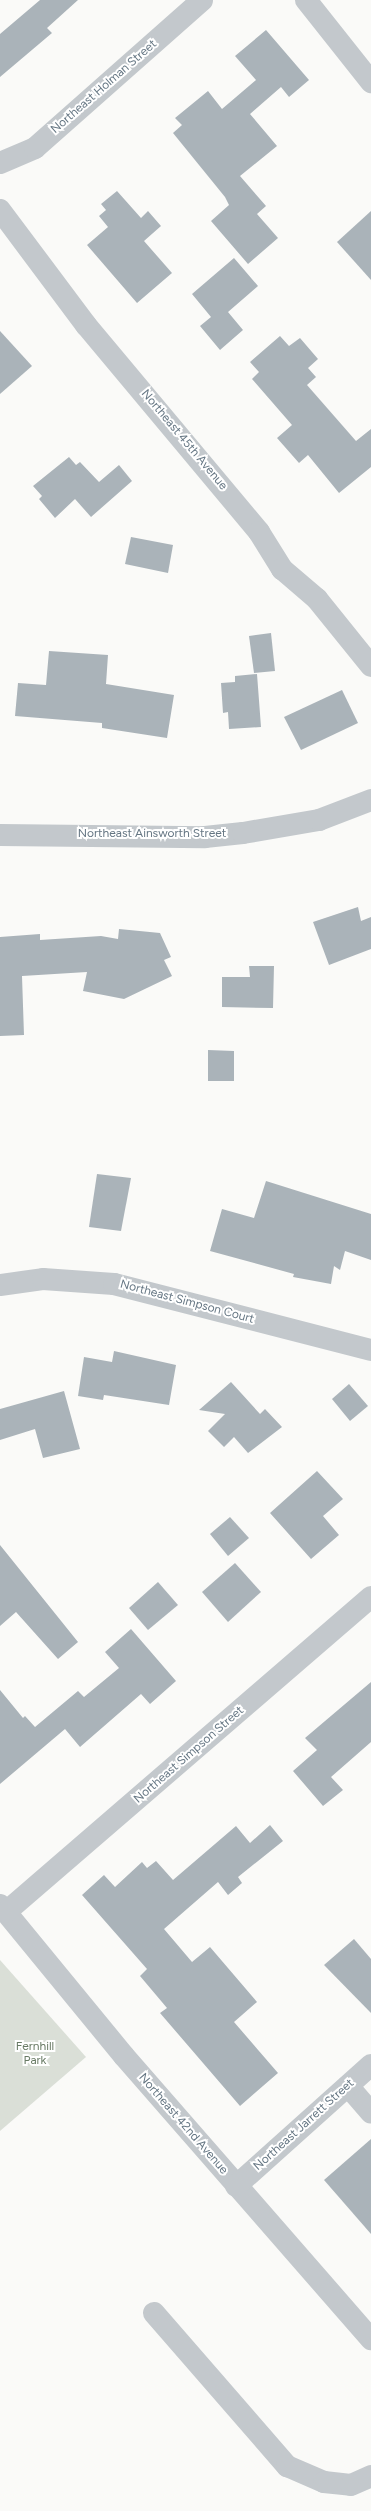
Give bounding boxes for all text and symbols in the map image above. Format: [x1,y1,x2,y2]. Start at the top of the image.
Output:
street label: Northeast Holman Street [48,37,160,137]
street label: Northeast 45th Avenue [138,387,230,493]
street label: Northeast Ainsworth Street [78,827,226,841]
street label: Northeast Simpson Court [119,1277,255,1327]
street label: Northeast Simpson Street [131,1703,247,1807]
park label: Fernhill Park [16,2040,54,2068]
street label: Northeast 42nd Avenue [135,2071,231,2177]
street label: Northeast Jarrett Street [251,2076,357,2174]

